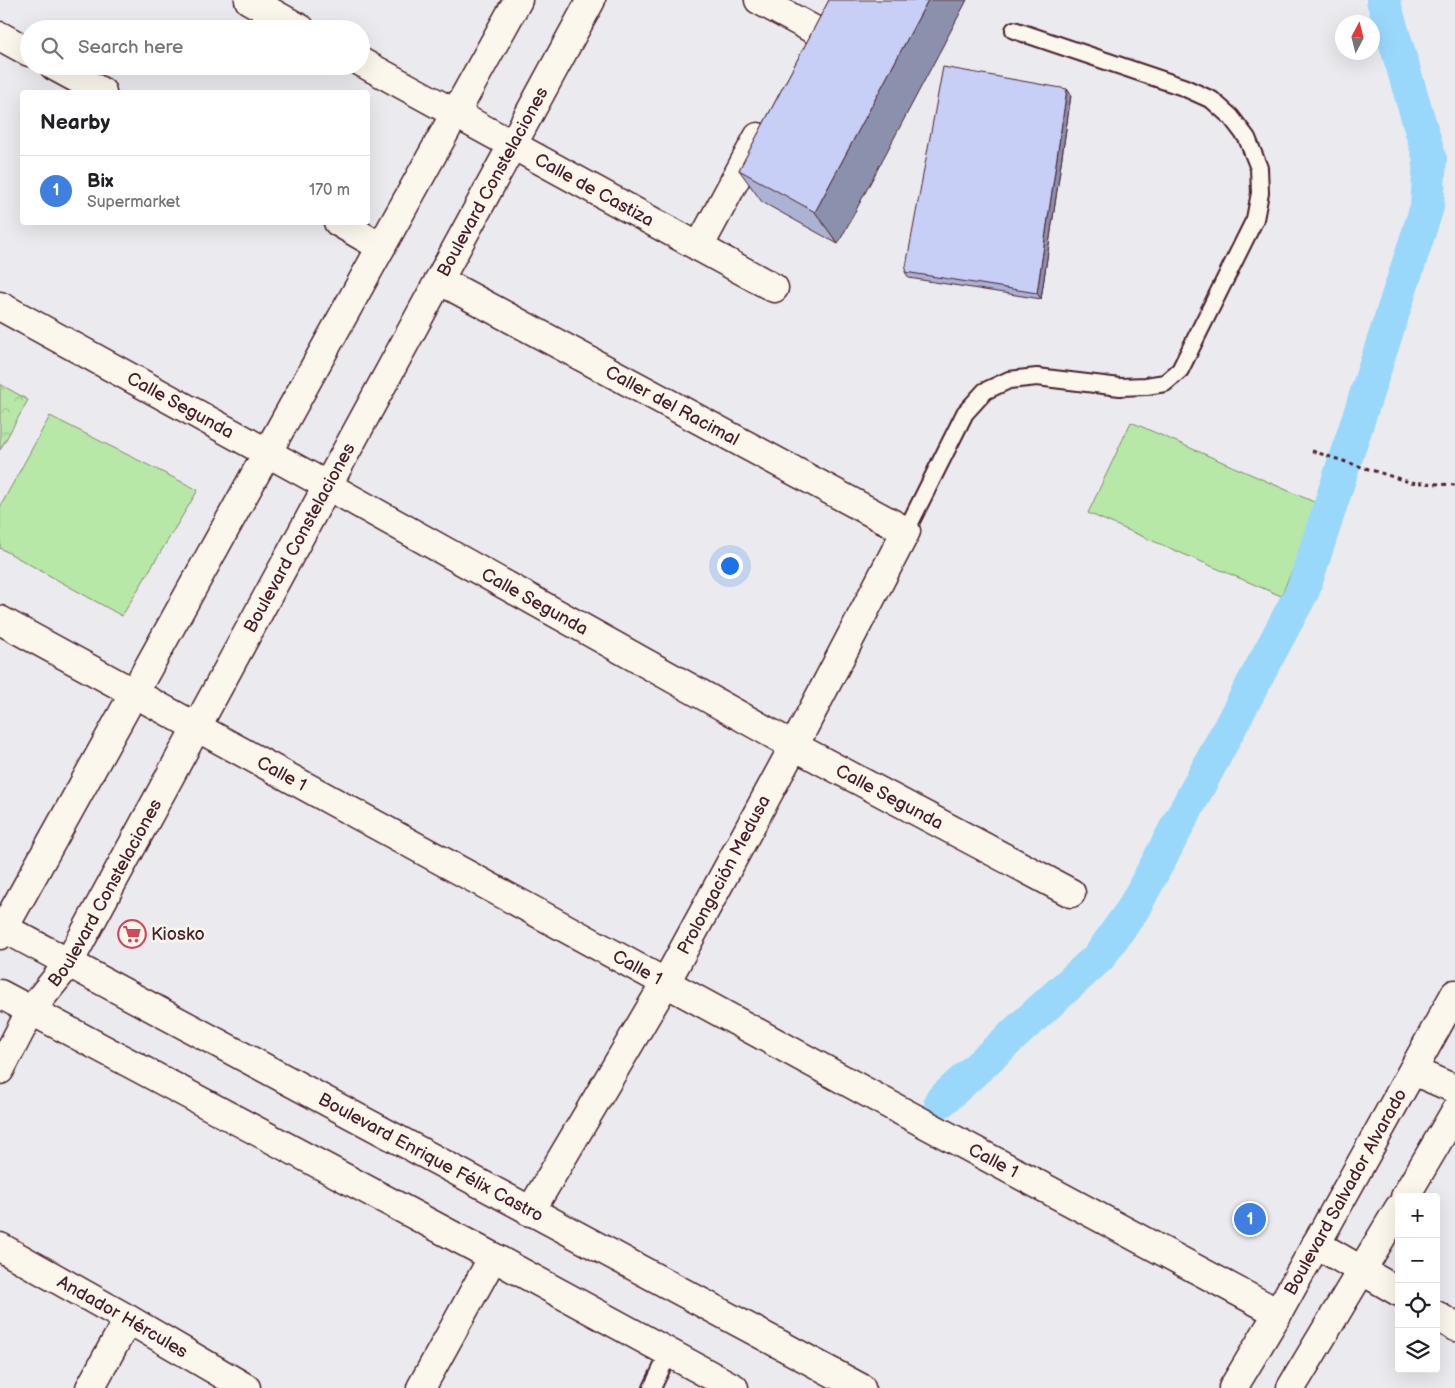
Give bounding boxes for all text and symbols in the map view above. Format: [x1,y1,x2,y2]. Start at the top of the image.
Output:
north arrow [1335,15,1380,60]
search box [20,20,370,75]
icon: search [38,34,66,62]
text: Search here [78,36,183,59]
street label: Boulevard Constelaciones [432,83,552,280]
text: Nearby [40,110,110,135]
street label: Calle de Castiza [531,149,658,231]
text: Bix [87,170,113,193]
text: 1 [53,181,59,200]
text: 170 m [309,181,350,200]
text: Supermarket [87,193,180,212]
street label: Caller del Racimal [602,361,743,450]
street label: Calle Segunda [123,367,238,443]
street label: Boulevard Constelaciones [239,439,359,636]
your location [717,553,743,579]
street label: Calle Segunda [478,563,592,640]
street label: Calle 1 [253,752,310,796]
street label: Calle Segunda [832,760,947,834]
street label: Prolongación Medusa [673,792,775,958]
street label: Boulevard Constelaciones [43,795,166,991]
supermarket icon: Kiosko [117,919,147,949]
place label: Kiosko [151,924,205,945]
street label: Calle 1 [609,945,666,989]
street label: Boulevard Salvador Alvarado [1280,1085,1411,1299]
street label: Boulevard Enrique Félix Castro [315,1088,547,1226]
street label: Calle 1 [965,1139,1022,1182]
map controls [1395,1193,1440,1373]
button: + [1395,1193,1440,1238]
pin: 1 [1234,1200,1266,1238]
button: − [1395,1238,1440,1283]
street label: Andador Hércules [54,1271,192,1362]
button: locate [1395,1283,1440,1328]
button: layers [1395,1328,1440,1373]

